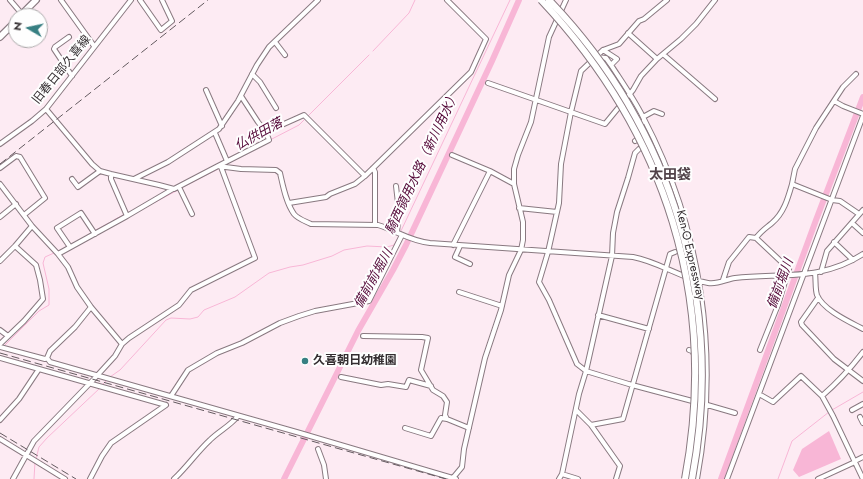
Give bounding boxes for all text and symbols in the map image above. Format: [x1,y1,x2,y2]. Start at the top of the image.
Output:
north arrow [8,8,48,48]
text: N [9,21,26,32]
street label: 旧春日部久喜線 [30,33,94,107]
water label: 騎西領用水路（新川用水） [383,89,463,237]
water label: 仏供田落 [232,116,286,154]
district label: 太田袋 [649,168,691,184]
street label: Ken-O Expressway [673,209,707,301]
water label: 備前前堀川 [351,247,397,311]
water label: 備前堀川 [765,257,797,311]
place label: 久喜朝日幼稚園 [313,354,397,368]
marker: 久喜朝日幼稚園 [300,356,310,366]

